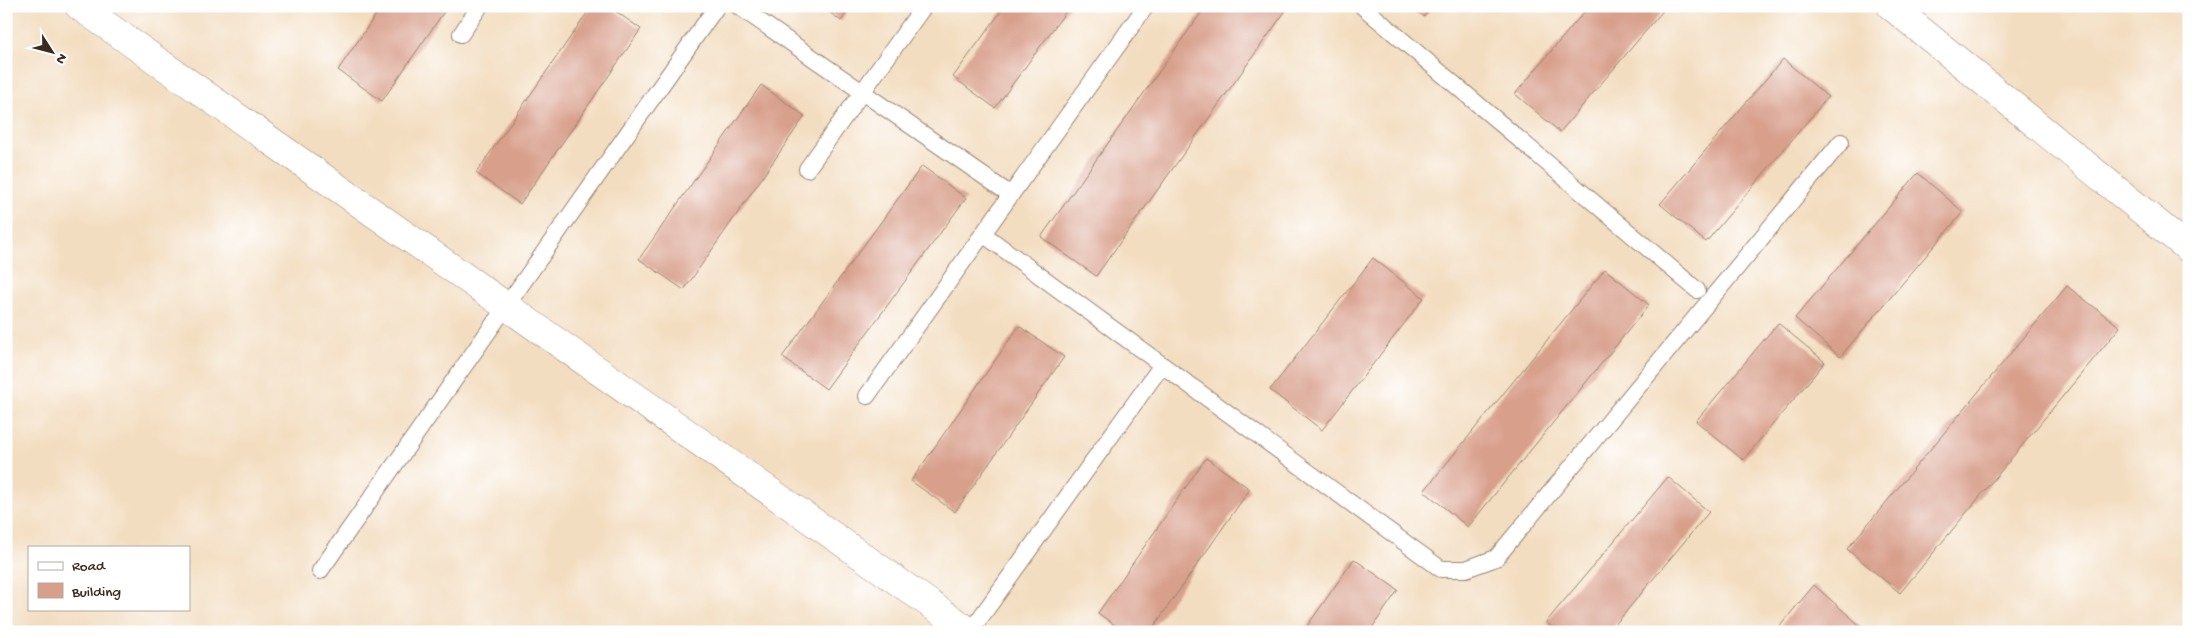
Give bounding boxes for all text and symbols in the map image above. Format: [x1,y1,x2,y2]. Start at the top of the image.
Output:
north arrow [28,28,78,78]
text: N [51,49,70,67]
legend [28,546,190,610]
text: Road [72,558,106,576]
text: Building [71,584,121,602]

